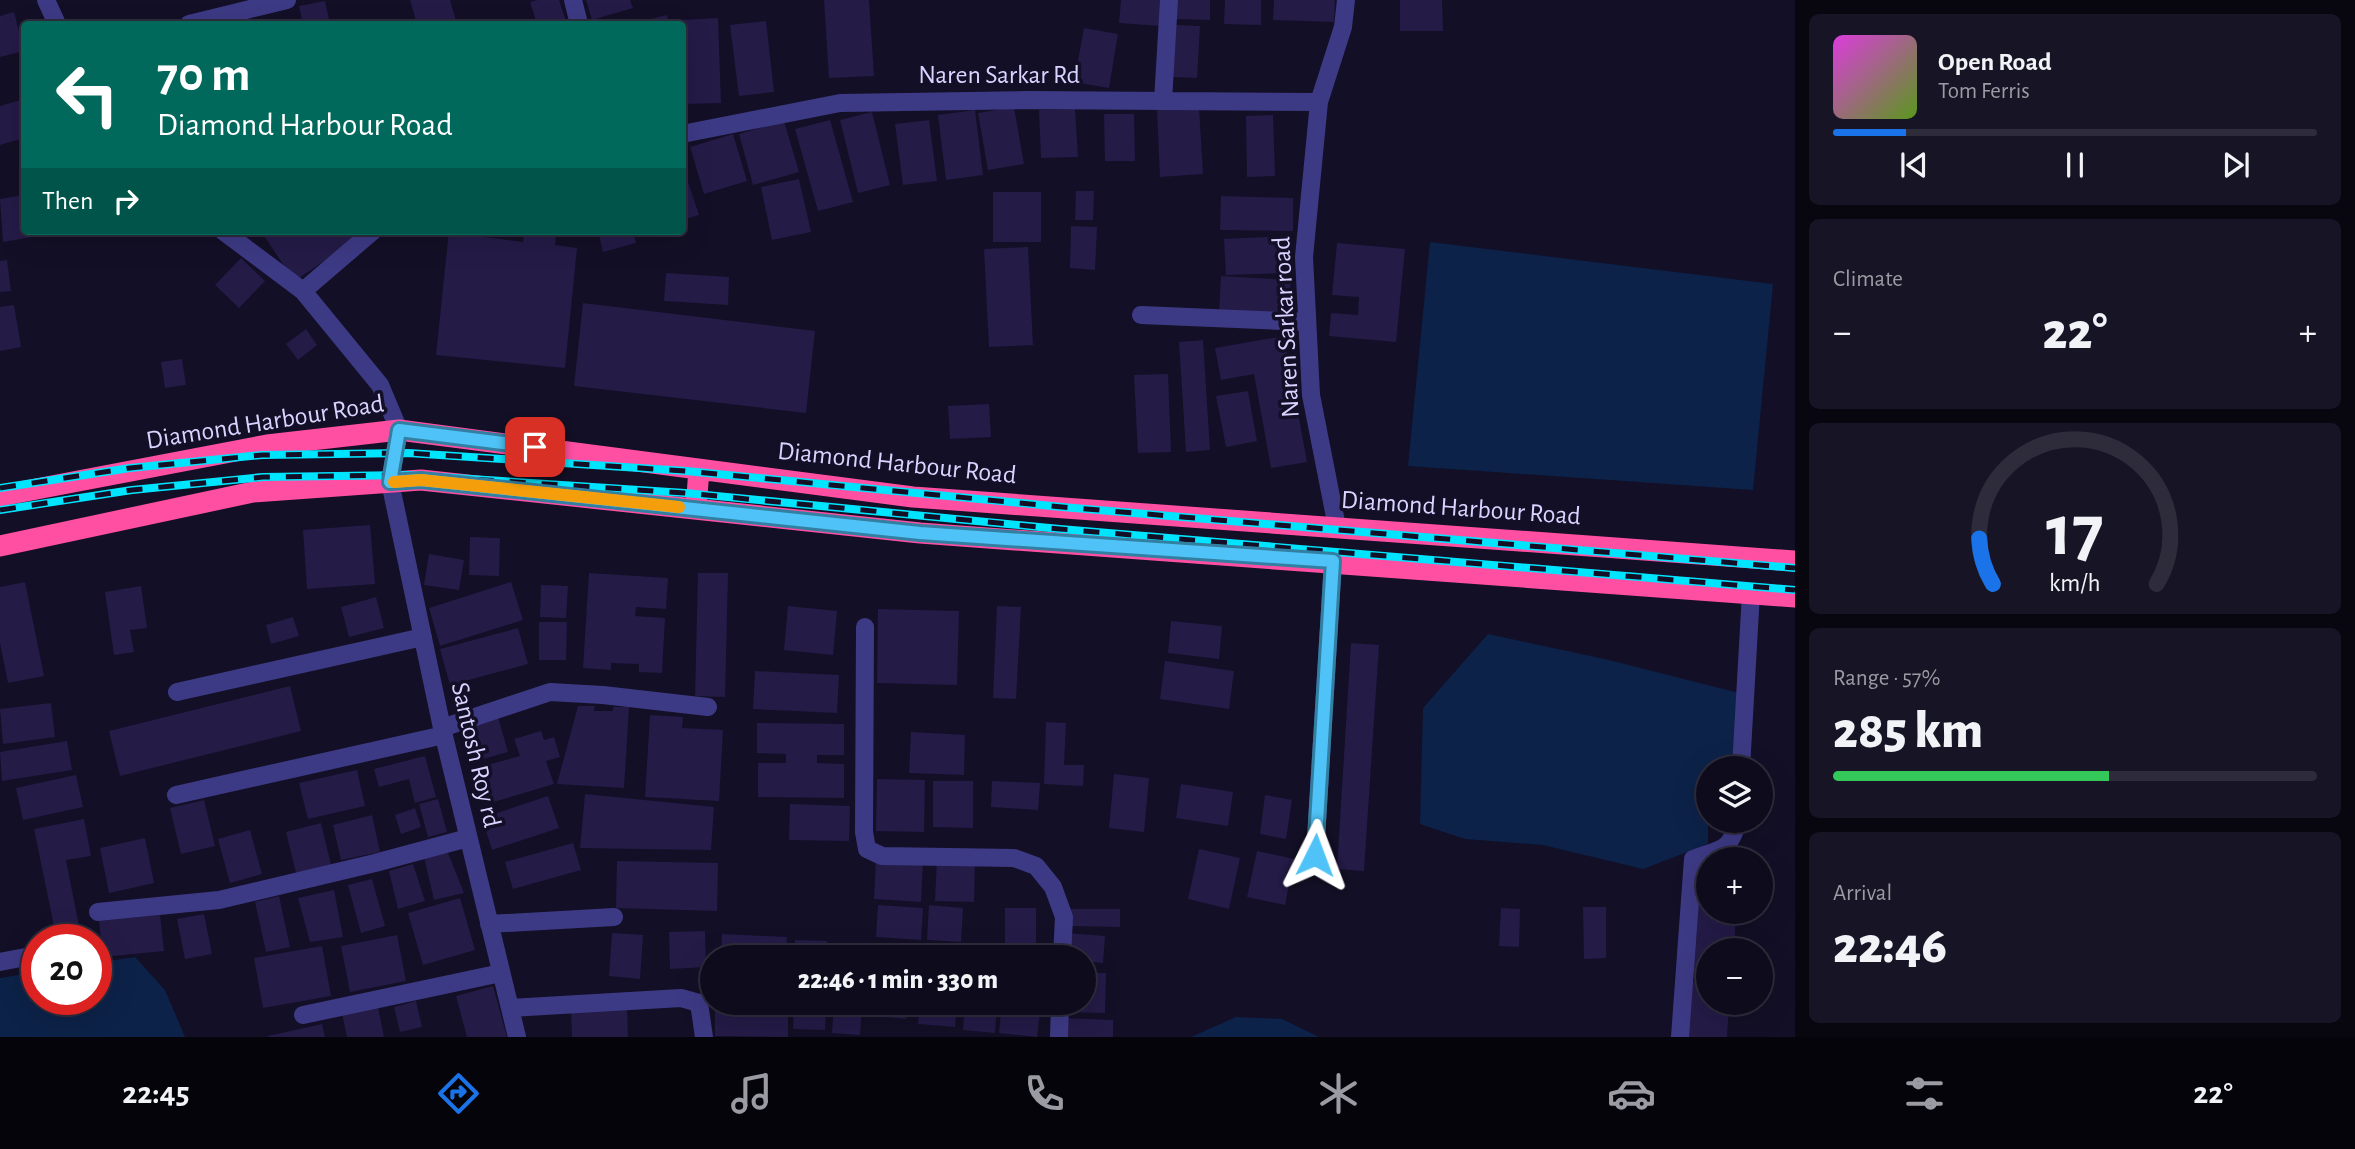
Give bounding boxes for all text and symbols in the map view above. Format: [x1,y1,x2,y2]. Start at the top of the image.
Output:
icon: left [42,49,133,140]
text: Open Road [1938,49,2052,75]
text: 70 m [157,51,251,100]
street label: Naren Sarkar Rd [918,62,1080,88]
text: Tom Ferris [1938,80,2030,103]
text: Diamond Harbour Road [157,109,453,141]
icon: previous [1895,146,1933,184]
icon: pause [2056,146,2094,184]
icon: next [2217,146,2255,184]
icon: right [107,182,145,220]
text: Then [42,188,93,214]
street label: Naren Sarkar road [1268,236,1304,418]
text: Climate [1833,268,1903,291]
text: 22° [2042,306,2108,358]
text: − [1833,314,1851,352]
text: + [2299,314,2317,352]
street label: Diamond Harbour Road [144,390,386,454]
pin [505,417,565,477]
icon: arrive [516,428,554,466]
street label: Diamond Harbour Road [776,438,1018,488]
street label: Diamond Harbour Road [1340,487,1582,529]
text: 17 [2046,497,2104,570]
text: km/h [2049,571,2101,596]
text: Range · 57% [1833,667,1940,690]
street label: Santosh Roy rd [447,680,505,830]
text: 285 km [1833,705,1983,757]
map controls [1696,756,1773,1015]
button: layers [1696,756,1773,833]
position arrow [1278,818,1352,892]
button: + [1696,847,1773,924]
text: Arrival [1833,882,1892,905]
text: 22:46 [1833,920,1947,972]
speed limit sign: 20 [21,924,112,1015]
button: − [1696,938,1773,1015]
text: 22:46 · 1 min · 330 m [798,967,998,993]
icon: directions [434,1069,483,1118]
icon: music [727,1069,776,1118]
icon: phone [1020,1069,1069,1118]
icon: climate [1314,1069,1363,1118]
icon: car [1607,1069,1656,1118]
icon: filters [1900,1069,1949,1118]
text: 22:45 [122,1077,190,1109]
text: 22° [2193,1077,2233,1109]

